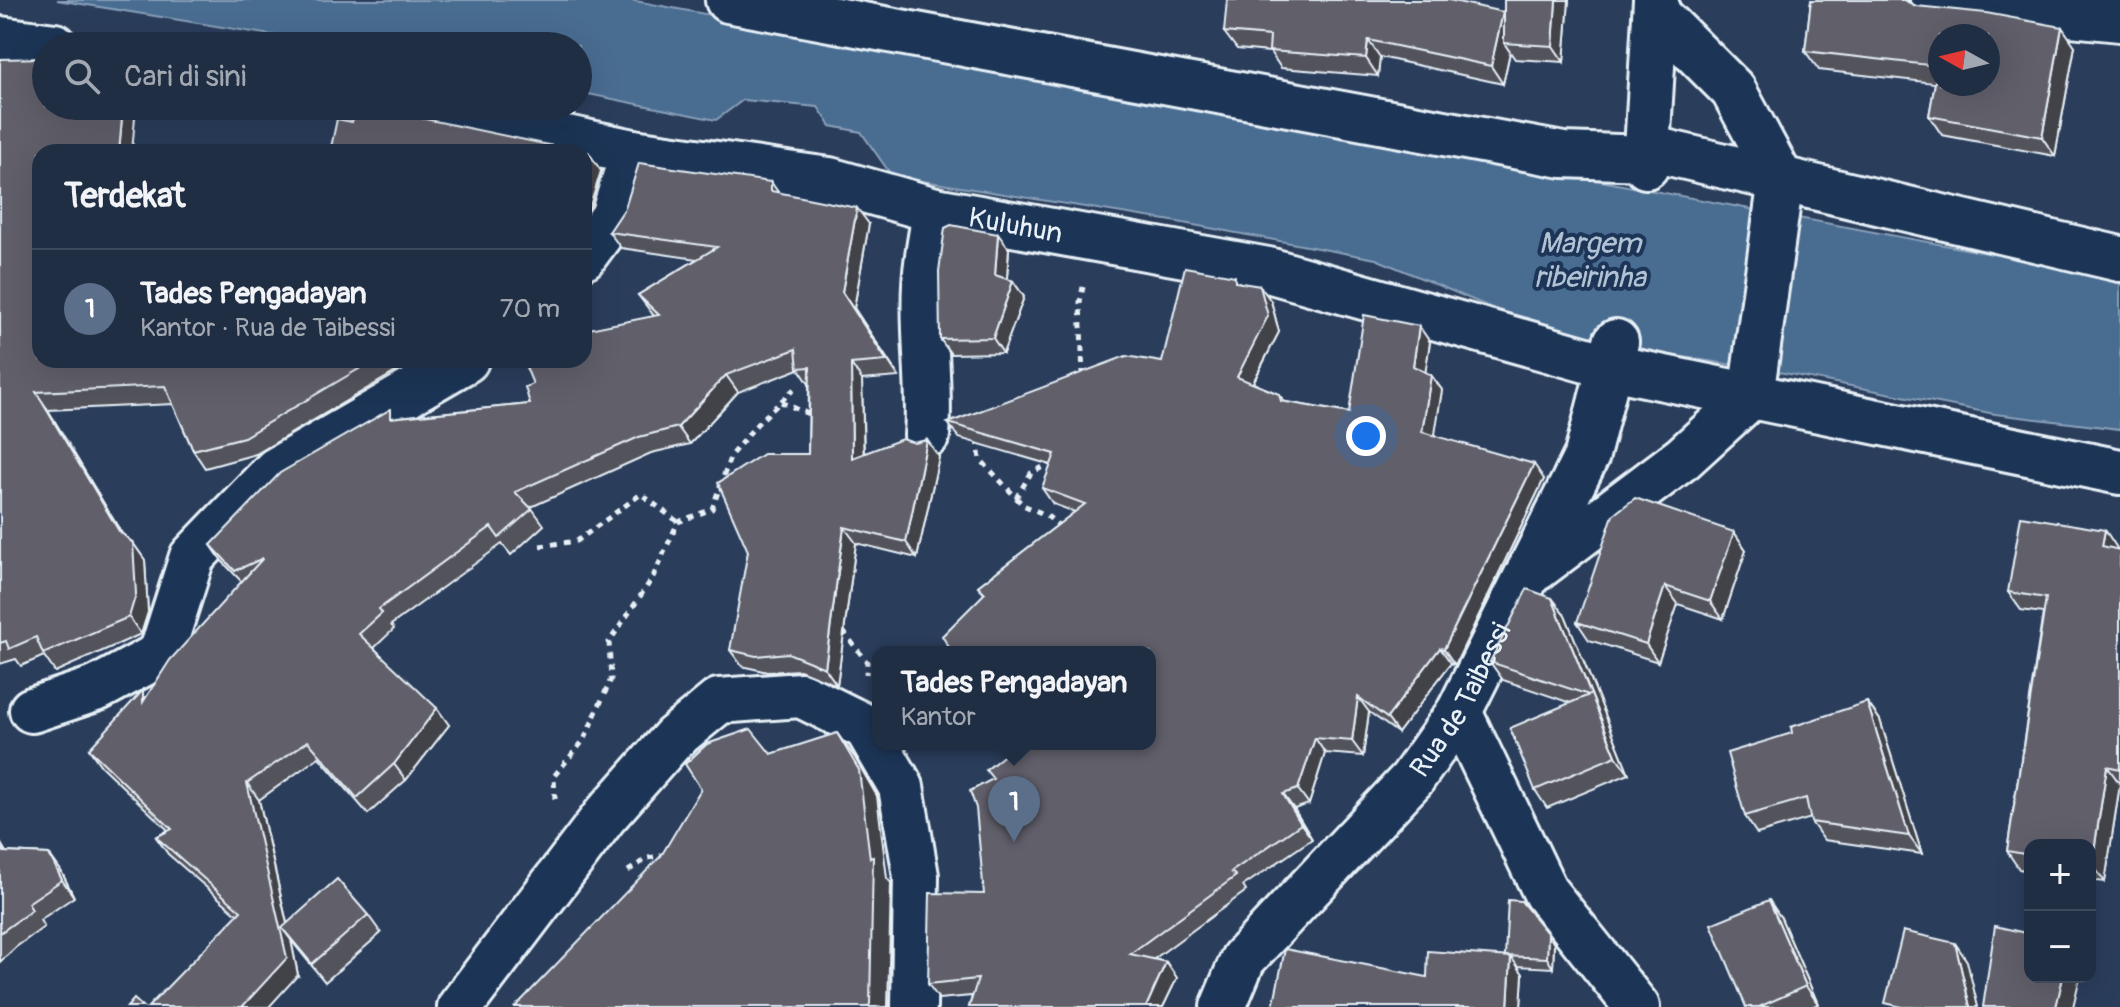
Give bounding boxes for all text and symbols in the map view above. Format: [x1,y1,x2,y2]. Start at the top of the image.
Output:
north arrow [1928,24,2000,96]
search box [32,32,592,120]
icon: search [60,54,104,98]
text: Cari di sini [124,58,246,95]
text: Terdekat [64,175,185,218]
street label: Kuluhun [966,200,1065,252]
water label: Margem ribeirinha [1534,225,1648,296]
text: Tades Pengadayan [140,275,367,312]
text: 1 [85,293,95,325]
text: 70 m [500,293,560,325]
text: Kantor · Rua de Taibessi [140,312,395,344]
your location [1346,416,1386,456]
street label: Rua de Taibessi [1403,617,1520,784]
popup [872,646,1156,750]
text: Tades Pengadayan [901,664,1127,701]
text: Kantor [901,701,976,733]
pin: 1 [988,776,1040,842]
map controls [2024,839,2096,983]
button: + [2024,839,2096,911]
button: − [2024,911,2096,983]

